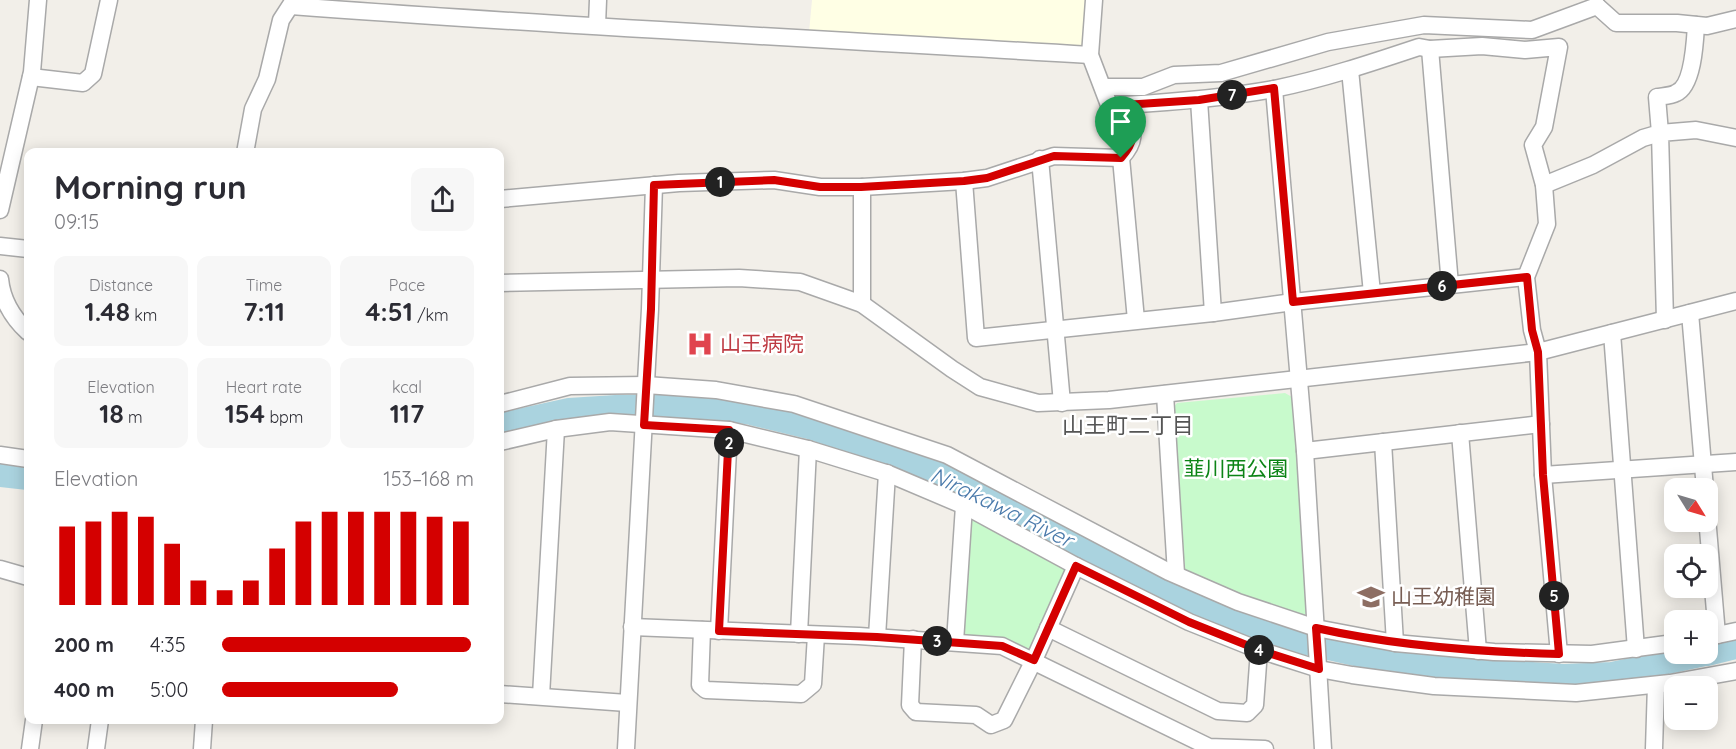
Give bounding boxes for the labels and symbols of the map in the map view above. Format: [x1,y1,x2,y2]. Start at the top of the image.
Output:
pin: 7 [1217,80,1247,110]
pin [1095,96,1146,158]
pin: 1 [705,167,735,197]
pin: 6 [1427,271,1457,301]
hospital icon: 山王病院 [685,329,715,359]
place label: 山王病院 [720,330,804,356]
district label: 山王町二丁目 [1062,411,1194,439]
pin: 2 [714,428,744,458]
park label: 韮川西公園 [1184,455,1289,481]
water label: Nirakawa River [926,460,1080,555]
north arrow [1664,478,1718,532]
pin: 5 [1539,581,1569,611]
school or university icon: 山王幼稚園 [1356,582,1386,612]
place label: 山王幼稚園 [1391,583,1496,609]
pin: 3 [922,626,952,656]
pin: 4 [1244,635,1274,665]

